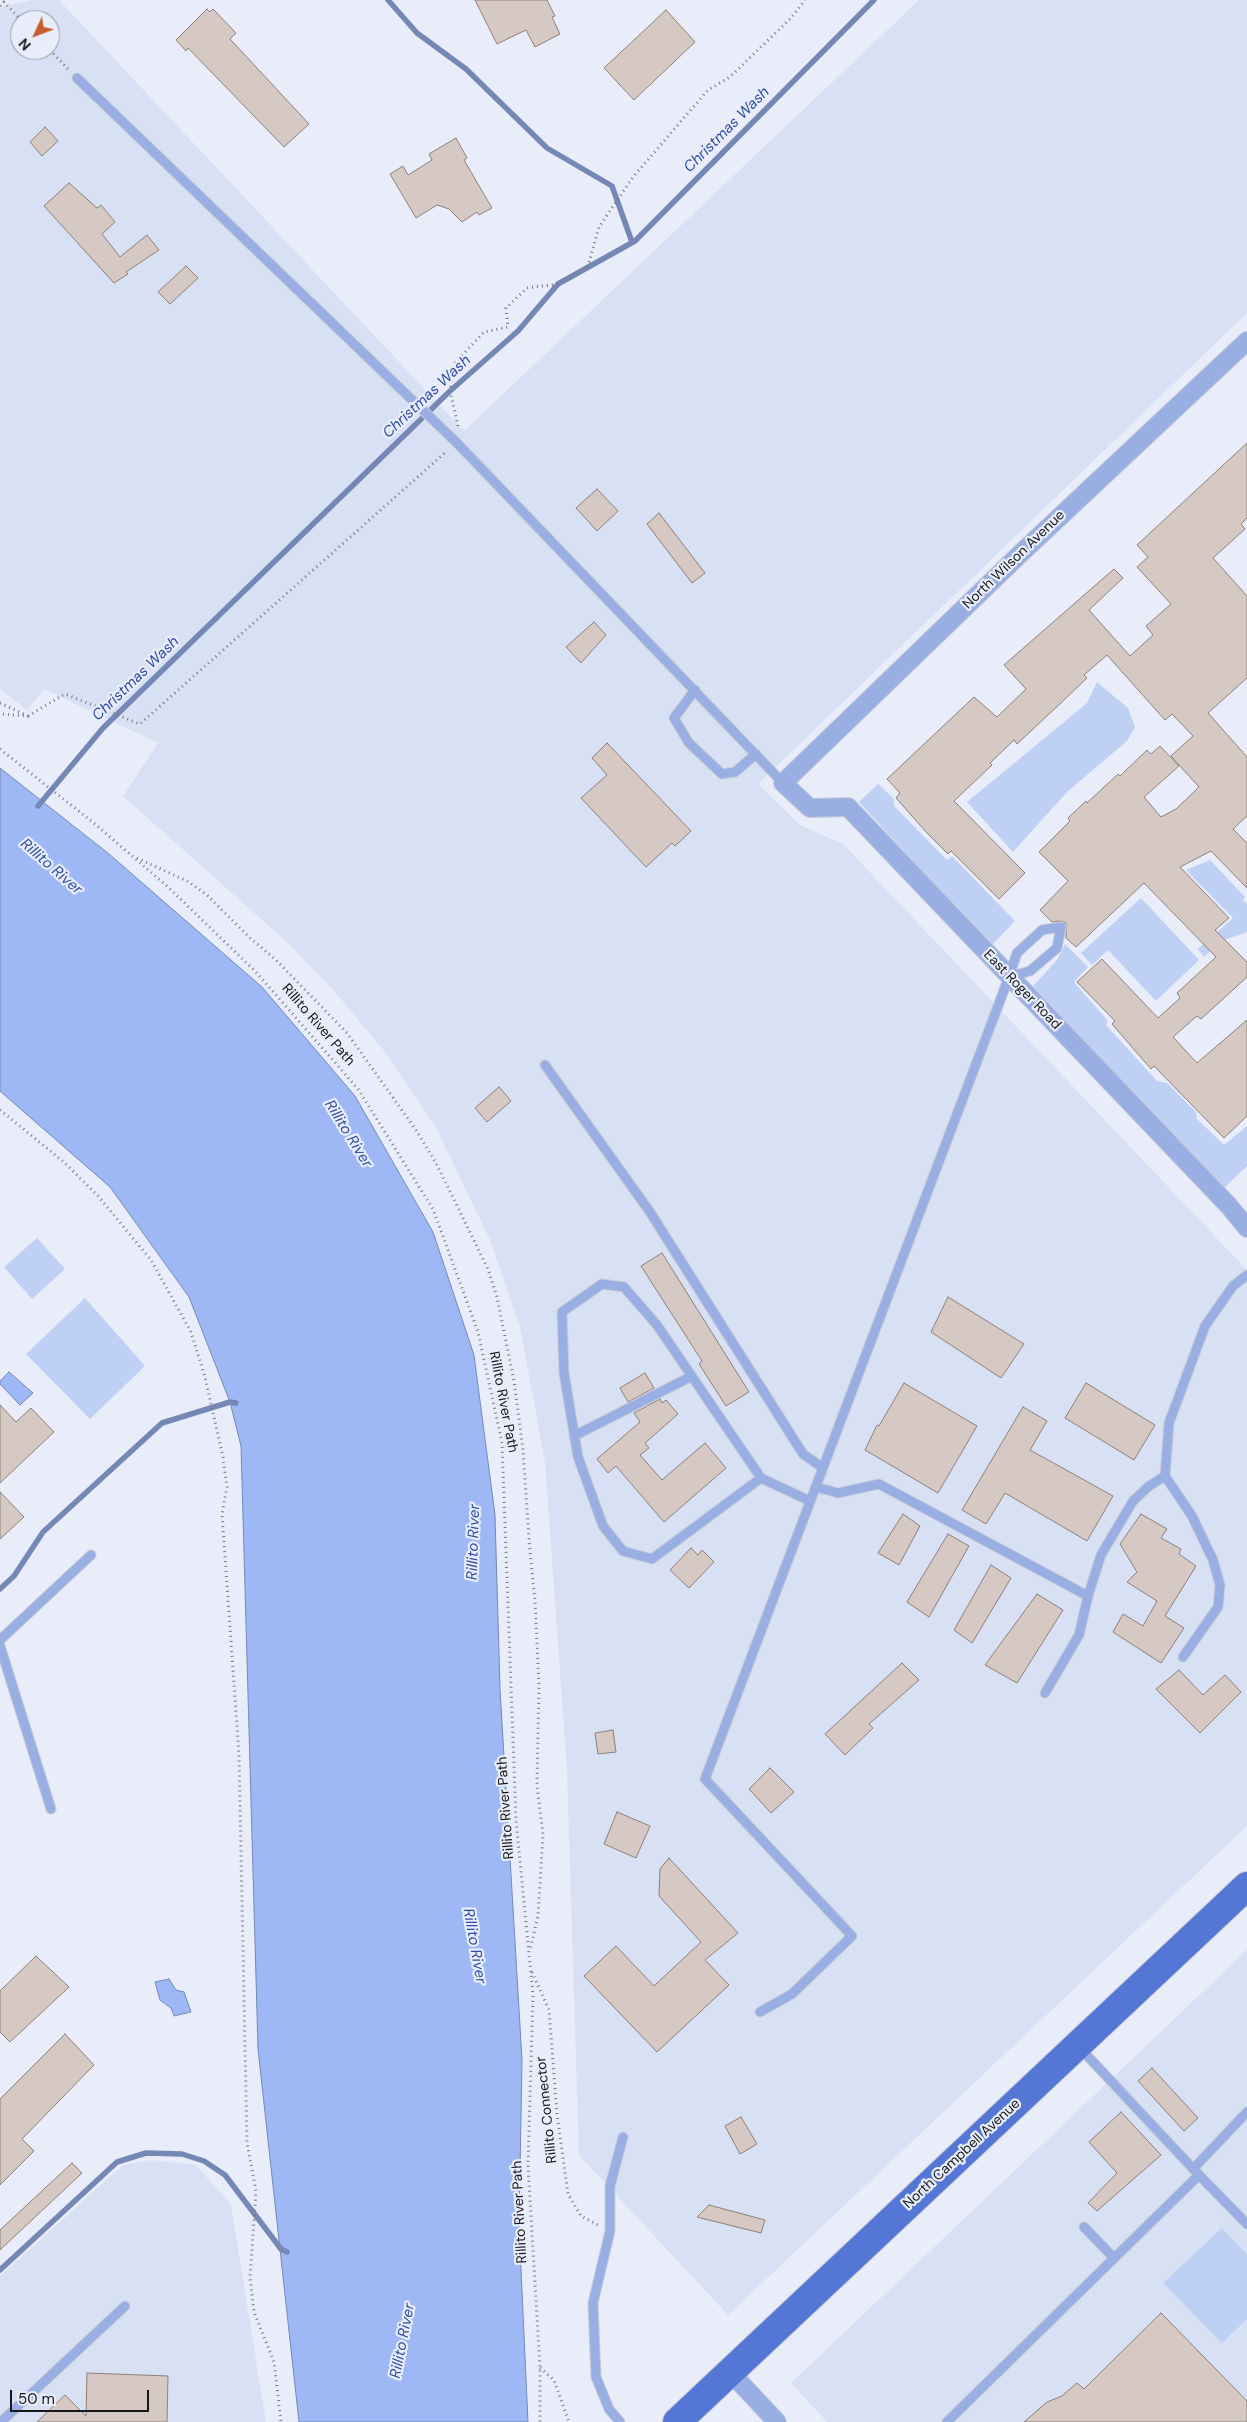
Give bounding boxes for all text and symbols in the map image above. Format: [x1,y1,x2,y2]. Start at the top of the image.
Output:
north arrow [10,10,60,60]
text: N [15,35,35,54]
water label: Christmas Wash [680,83,774,177]
water label: Christmas Wash [379,352,475,442]
street label: North Wilson Avenue [960,507,1068,613]
water label: Christmas Wash [89,633,183,725]
water label: Rillito River [16,835,86,899]
street label: East Roger Road [980,947,1064,1033]
street label: Rillito River Path [278,981,358,1069]
water label: Rillito River [320,1097,376,1171]
street label: Rillito River Path [485,1350,521,1454]
water label: Rillito River [464,1504,484,1580]
street label: Rillito River Path [494,1756,518,1860]
water label: Rillito River [459,1907,489,1985]
street label: Rillito Connector [533,2056,561,2164]
street label: North Campbell Avenue [900,2095,1024,2213]
street label: Rillito River Path [509,2160,531,2264]
water label: Rillito River [387,2302,419,2380]
scale bar [12,2380,151,2412]
text: 50 m [18,2389,55,2409]

